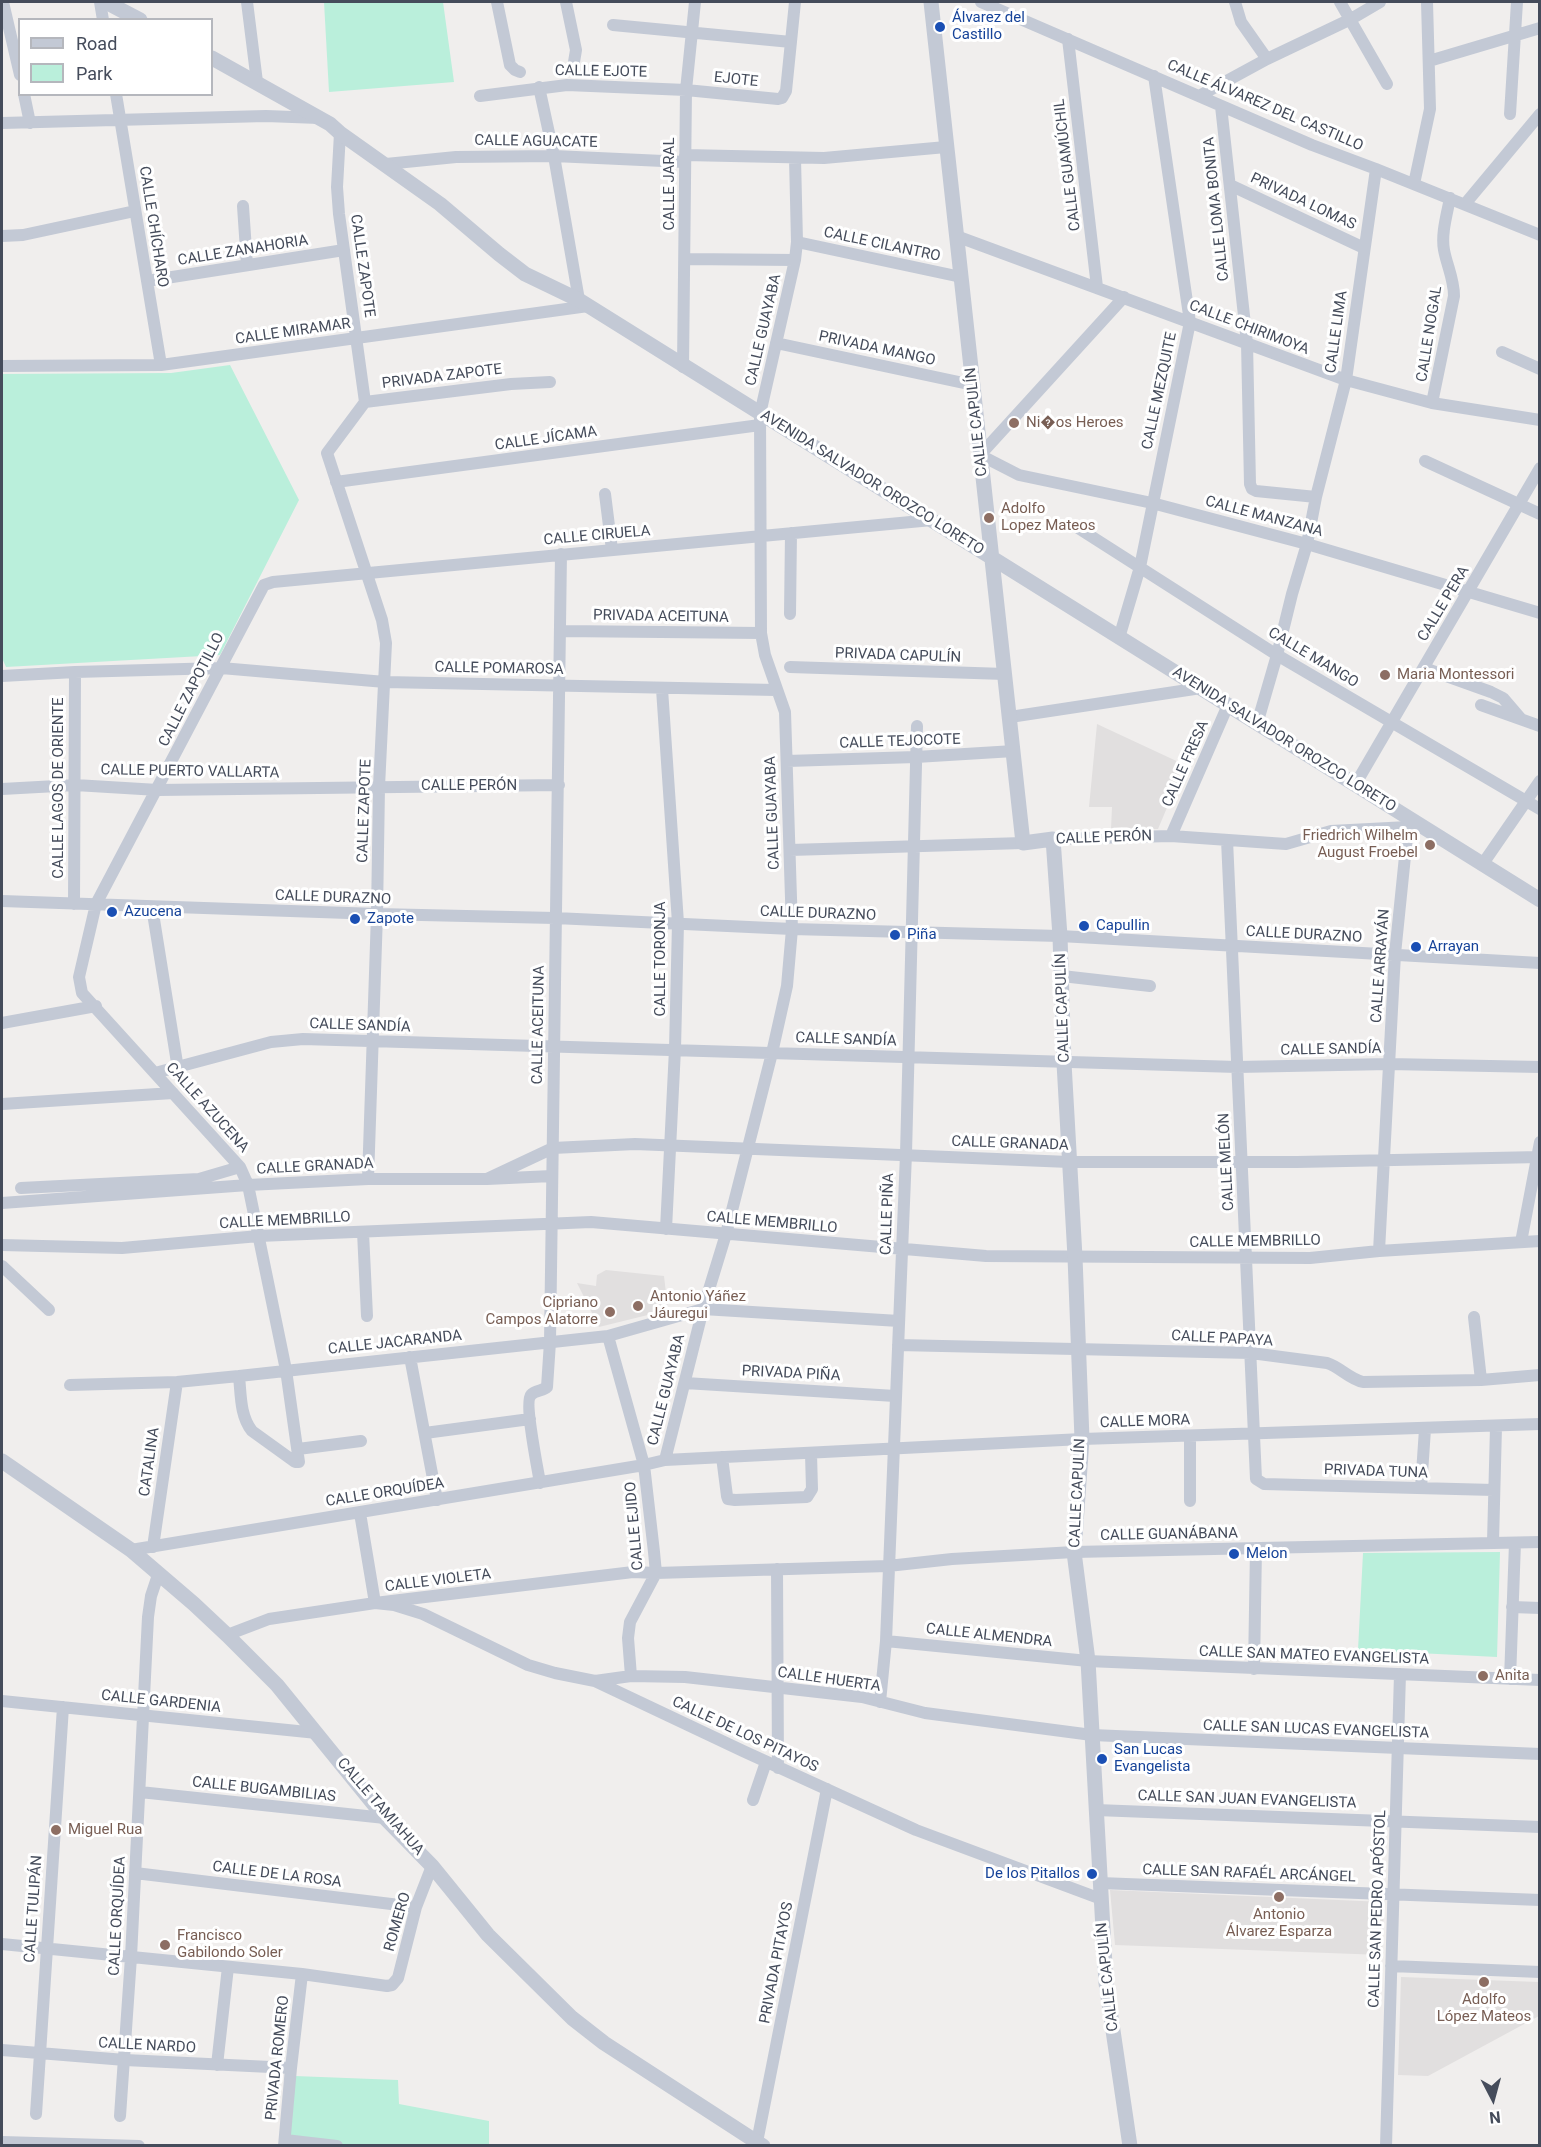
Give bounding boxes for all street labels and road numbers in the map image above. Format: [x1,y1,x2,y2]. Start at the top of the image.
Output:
street label: CALLE ÁLVAREZ DEL CASTILLO [1164,56,1366,156]
street label: CALLE EJOTE [555,62,647,82]
street label: EJOTE [713,69,759,91]
street label: CALLE GUAMÚCHIL [1051,98,1085,232]
street label: CALLE AGUACATE [474,132,598,152]
street label: CALLE LOMA BONITA [1200,136,1234,282]
street label: CALLE JARAL [661,138,679,230]
street label: CALLE CHÍCHARO [135,165,171,289]
street label: PRIVADA LOMAS [1247,170,1359,234]
street label: CALLE ZAPOTE [346,213,378,319]
street label: CALLE CILANTRO [822,224,942,266]
street label: CALLE ZANAHORIA [177,232,309,270]
street label: CALLE GUAYABA [742,272,786,388]
street label: CALLE NOGAL [1414,285,1446,383]
street label: CALLE LIMA [1322,290,1352,374]
street label: CALLE CHIRIMOYA [1186,297,1312,359]
street label: CALLE MIRAMAR [234,315,352,349]
street label: PRIVADA MANGO [817,328,937,370]
street label: CALLE MEZQUITE [1139,331,1181,451]
street label: PRIVADA ZAPOTE [381,361,503,393]
street label: CALLE CAPULÍN [962,367,992,477]
street label: AVENIDA SALVADOR OROZCO LORETO [757,407,987,559]
street label: CALLE JÍCAMA [494,423,598,455]
street label: CALLE MANZANA [1203,493,1325,541]
street label: CALLE CIRUELA [543,522,651,550]
street label: CALLE PERA [1414,563,1474,645]
street label: PRIVADA ACEITUNA [593,607,729,627]
street label: CALLE MANGO [1265,624,1361,692]
street label: CALLE ZAPOTILLO [156,630,228,750]
street label: PRIVADA CAPULÍN [835,645,961,667]
street label: CALLE POMAROSA [434,659,564,679]
street label: AVENIDA SALVADOR OROZCO LORETO [1169,664,1399,816]
street label: CALLE LAGOS DE ORIENTE [50,697,68,879]
street label: CALLE FRESA [1159,718,1213,810]
street label: CALLE TEJOCOTE [839,731,961,753]
street label: CALLE GUAYABA [762,756,784,870]
street label: CALLE ZAPOTE [354,759,376,863]
street label: CALLE PUERTO VALLARTA [100,761,280,783]
street label: CALLE PERÓN [421,777,517,795]
street label: CALLE PERÓN [1056,827,1152,849]
street label: CALLE DURAZNO [274,887,392,909]
street label: CALLE TORONJA [652,901,670,1017]
street label: CALLE DURAZNO [759,903,877,925]
street label: CALLE ARRAYÁN [1368,908,1394,1024]
street label: CALLE DURAZNO [1245,923,1363,947]
street label: CALLE CAPULÍN [1052,953,1074,1063]
street label: CALLE ACEITUNA [529,965,549,1085]
street label: CALLE SANDÍA [309,1015,411,1037]
street label: CALLE SANDÍA [795,1029,897,1051]
street label: CALLE SANDÍA [1280,1040,1382,1060]
street label: CALLE AZUCENA [162,1059,252,1157]
street label: CALLE MELÓN [1215,1112,1239,1212]
street label: CALLE GRANADA [951,1133,1069,1155]
street label: CALLE GRANADA [256,1155,374,1179]
street label: CALLE PIÑA [878,1173,898,1255]
street label: CALLE MEMBRILLO [706,1208,838,1238]
street label: CALLE MEMBRILLO [219,1209,351,1233]
street label: CALLE MEMBRILLO [1189,1232,1321,1252]
street label: CALLE JACARANDA [327,1327,463,1359]
street label: CALLE PAPAYA [1171,1327,1273,1351]
street label: CALLE GUAYABA [644,1332,690,1448]
street label: PRIVADA PIÑA [741,1362,841,1386]
street label: CALLE MORA [1100,1411,1190,1433]
street label: CATALINA [136,1426,164,1498]
street label: CALLE CAPULÍN [1066,1438,1090,1548]
street label: PRIVADA TUNA [1324,1461,1428,1483]
street label: CALLE ORQUÍDEA [324,1475,446,1511]
street label: CALLE EJIDO [622,1481,648,1571]
street label: CALLE GUANÁBANA [1100,1525,1238,1545]
street label: CALLE VIOLETA [384,1566,492,1596]
street label: CALLE ALMENDRA [925,1620,1053,1652]
street label: CALLE SAN MATEO EVANGELISTA [1198,1643,1430,1669]
street label: CALLE HUERTA [776,1664,882,1696]
street label: CALLE GARDENIA [100,1687,222,1717]
street label: CALLE DE LOS PITAYOS [669,1693,821,1777]
street label: CALLE SAN LUCAS EVANGELISTA [1202,1717,1430,1743]
street label: CALLE TAMIAHUA [333,1755,427,1859]
street label: CALLE BUGAMBILIAS [191,1773,337,1807]
street label: CALLE SAN JUAN EVANGELISTA [1137,1787,1357,1813]
street label: CALLE SAN PEDRO APÓSTOL [1366,1810,1390,2008]
street label: CALLE TULIPÁN [21,1855,47,1963]
street label: CALLE ORQUÍDEA [106,1856,130,1976]
street label: CALLE DE LA ROSA [211,1858,343,1892]
street label: CALLE SAN RAFAÉL ARCÁNGEL [1142,1861,1356,1887]
street label: ROMERO [381,1890,415,1954]
street label: PRIVADA PITAYOS [756,1901,798,2025]
street label: CALLE CAPULÍN [1093,1922,1123,2032]
street label: PRIVADA ROMERO [262,1995,294,2121]
street label: CALLE NARDO [98,2034,196,2058]

